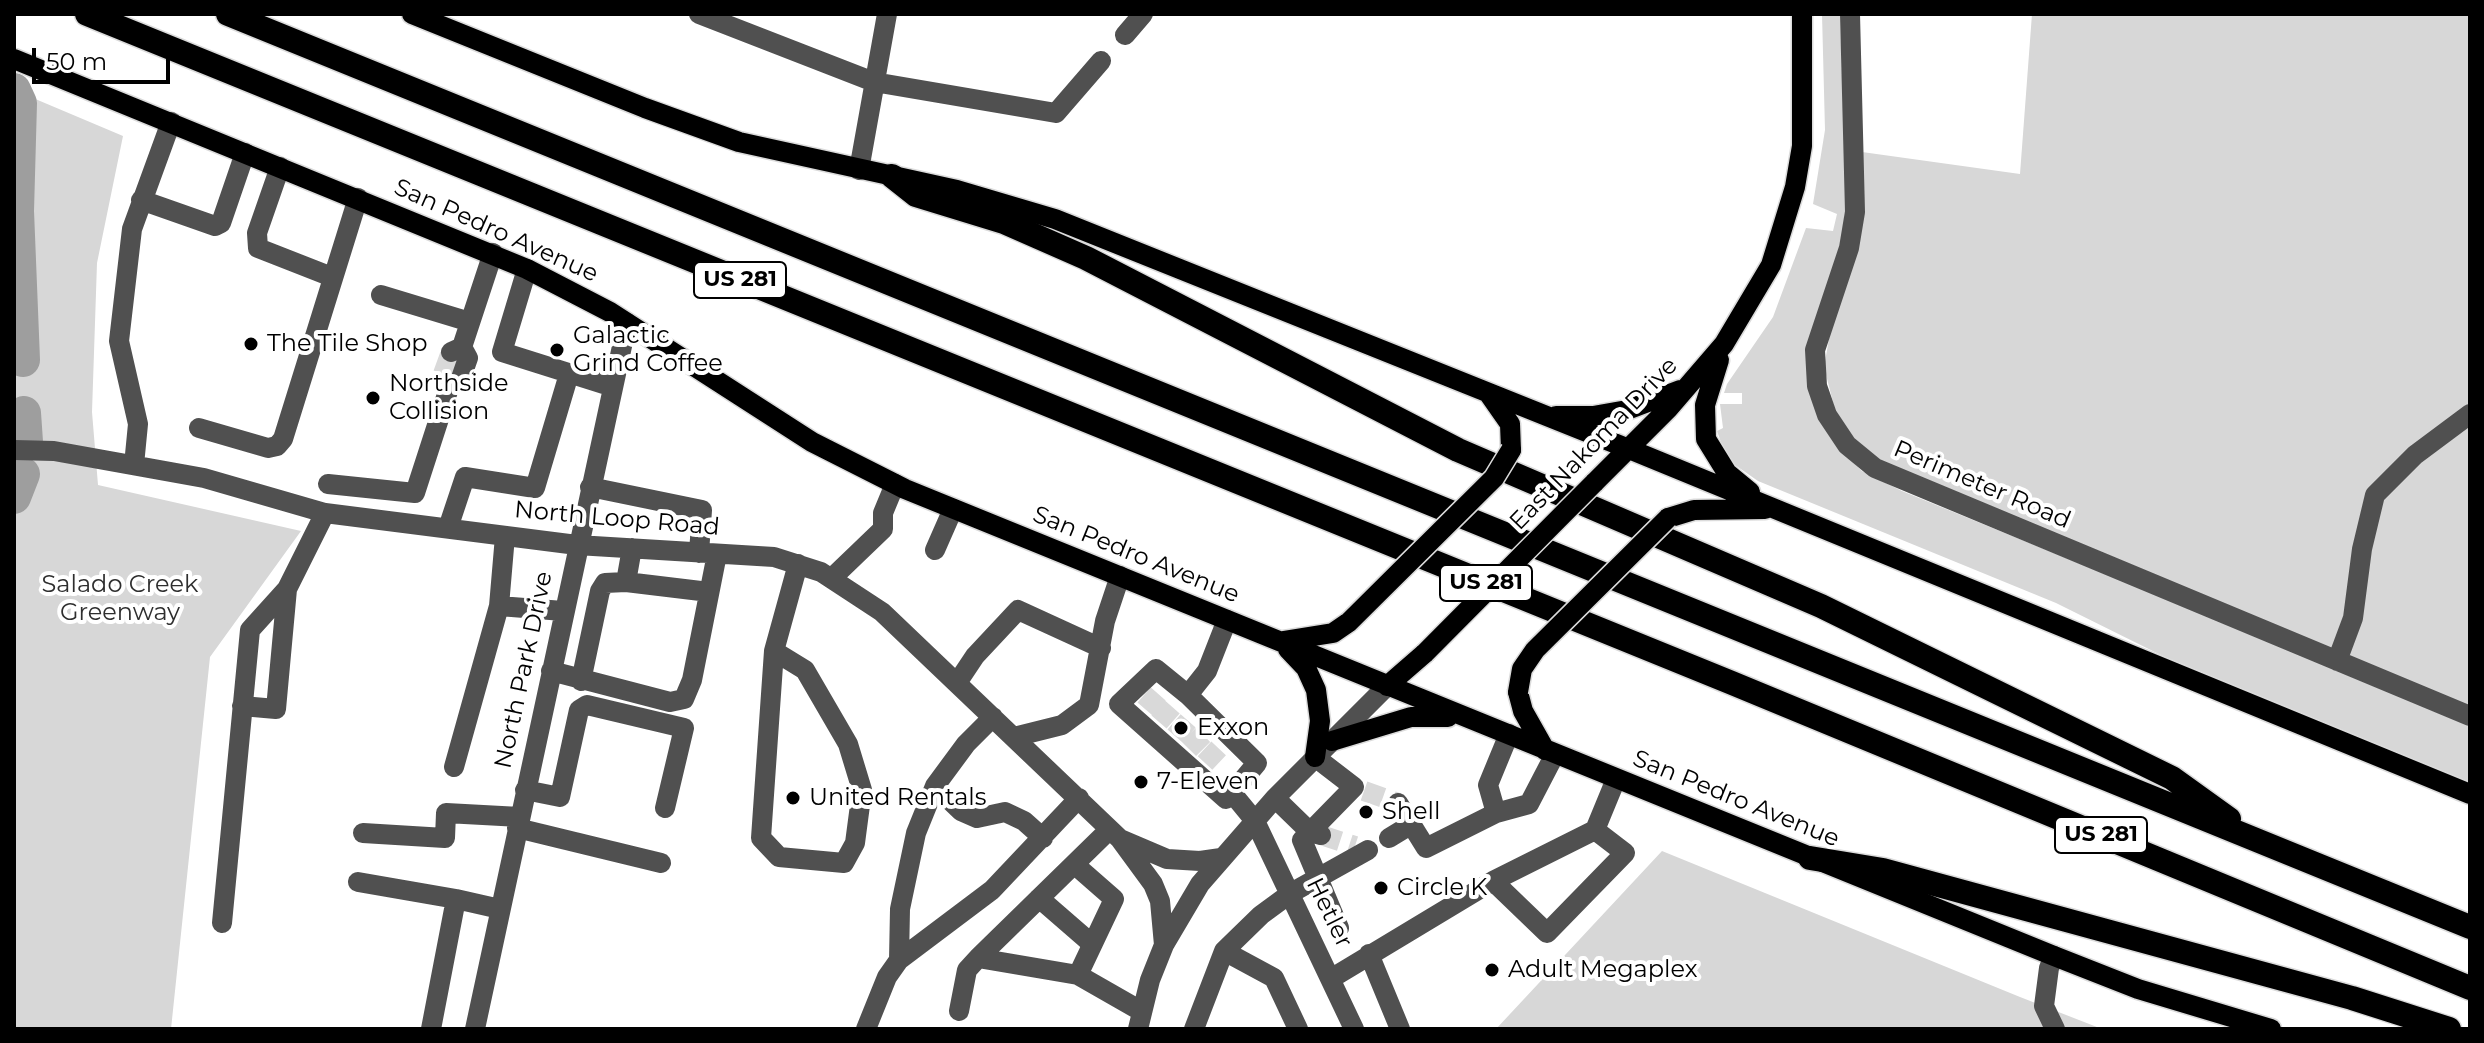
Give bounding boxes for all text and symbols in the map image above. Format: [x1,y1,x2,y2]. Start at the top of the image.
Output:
scale bar [36,32,174,82]
text: 50 m [46,47,107,76]
street label: San Pedro Avenue [389,173,603,289]
road number: US 281 [694,262,786,298]
place label: Galactic Grind Coffee [573,322,723,378]
place label: The Tile Shop [267,330,428,358]
marker: The Tile Shop [242,335,260,353]
marker: Galactic Grind Coffee [548,341,566,359]
street label: East Nakoma Drive [1504,352,1684,536]
place label: Northside Collision [389,370,508,426]
marker: Northside Collision [364,389,382,407]
street label: Perimeter Road [1889,435,2075,535]
street label: North Loop Road [513,496,721,542]
street label: San Pedro Avenue [1028,500,1244,610]
road number: US 281 [1440,565,1532,601]
street label: North Park Drive [489,569,559,771]
park label: Salado Creek Greenway [42,571,198,627]
place label: Exxon [1197,714,1269,742]
marker: Exxon [1172,719,1190,737]
street label: San Pedro Avenue [1628,744,1844,854]
place label: 7-Eleven [1157,768,1259,796]
marker: 7-Eleven [1132,773,1150,791]
place label: United Rentals [809,784,986,812]
marker: United Rentals [784,789,802,807]
place label: Shell [1382,798,1440,826]
marker: Shell [1357,803,1375,821]
road number: US 281 [2055,817,2147,853]
street label: Hetler [1300,873,1358,953]
place label: Circle K [1397,874,1487,902]
marker: Circle K [1372,879,1390,897]
place label: Adult Megaplex [1508,956,1697,984]
marker: Adult Megaplex [1483,961,1501,979]

